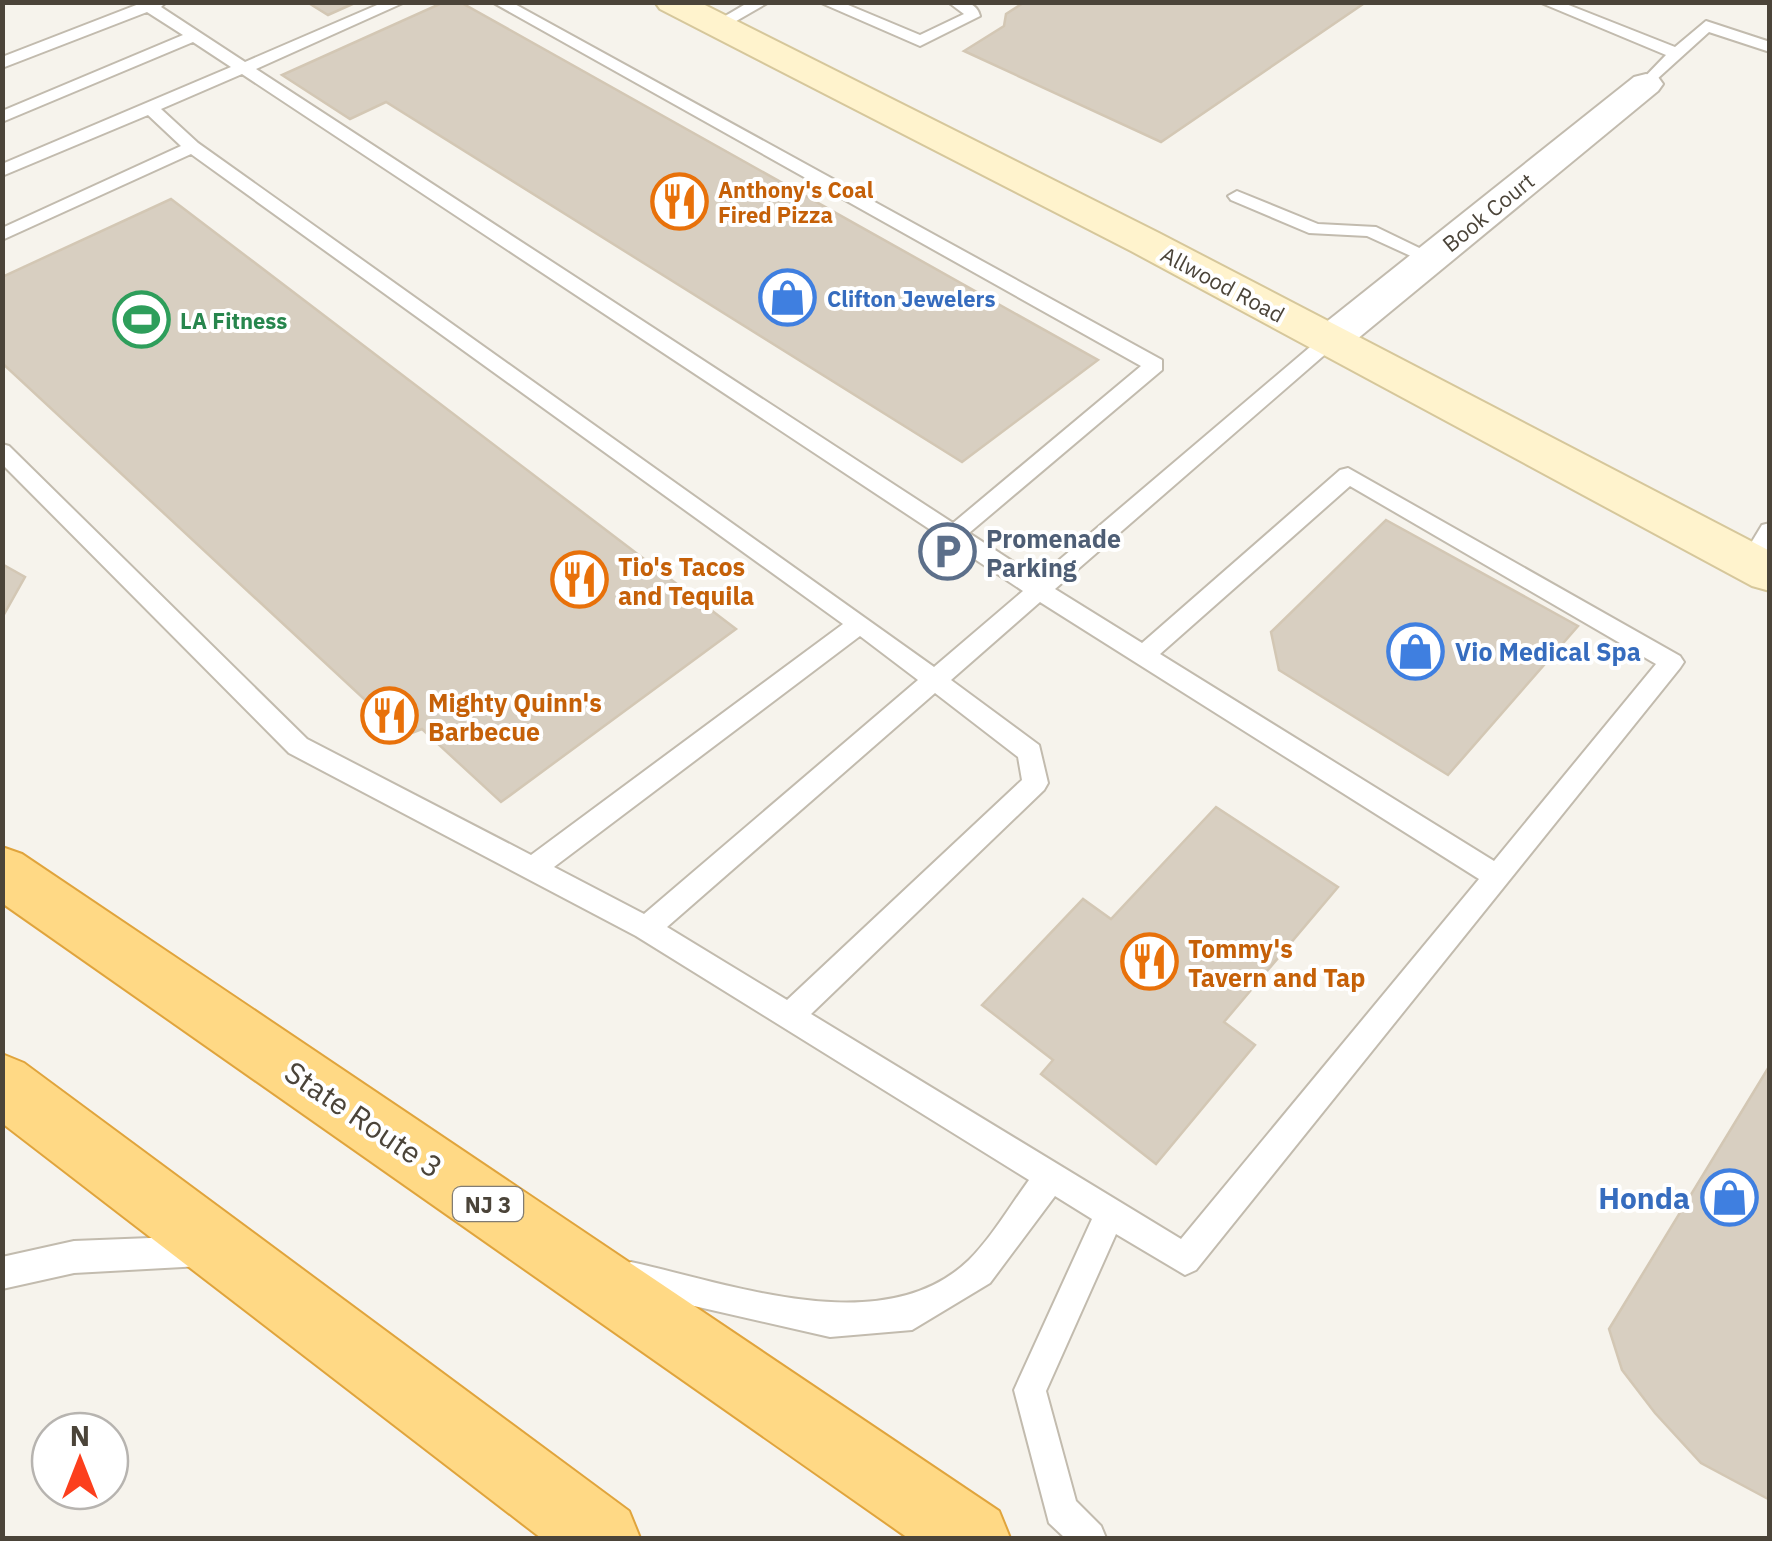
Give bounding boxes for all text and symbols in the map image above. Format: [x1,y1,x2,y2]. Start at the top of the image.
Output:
street label: Book Court [1436,166,1540,258]
restaurant icon: Anthony's Coal Fired Pizza [649,172,709,232]
place label: Anthony's Coal Fired Pizza [718,175,874,229]
street label: Allwood Road [1156,239,1290,329]
shop icon: Clifton Jewelers [758,268,818,328]
place label: Clifton Jewelers [827,284,995,313]
sports icon: LA Fitness [111,290,171,350]
place label: LA Fitness [180,306,287,335]
parking icon: Promenade Parking [917,522,977,582]
place label: Promenade Parking [986,522,1121,584]
restaurant icon: Tio's Tacos and Tequila [549,550,609,610]
place label: Tio's Tacos and Tequila [618,550,754,612]
shop icon: Vio Medical Spa [1386,621,1446,681]
place label: Vio Medical Spa [1455,635,1641,668]
restaurant icon: Mighty Quinn's Barbecue [359,686,419,746]
place label: Mighty Quinn's Barbecue [428,686,602,748]
restaurant icon: Tommy's Tavern and Tap [1119,932,1179,992]
place label: Tommy's Tavern and Tap [1188,932,1366,994]
street label: State Route 3 [277,1052,451,1186]
shop icon: Honda [1699,1167,1759,1227]
place label: Honda [1598,1178,1690,1217]
road number: NJ 3 [453,1187,523,1221]
north arrow [30,1411,130,1511]
text: N [70,1417,90,1454]

